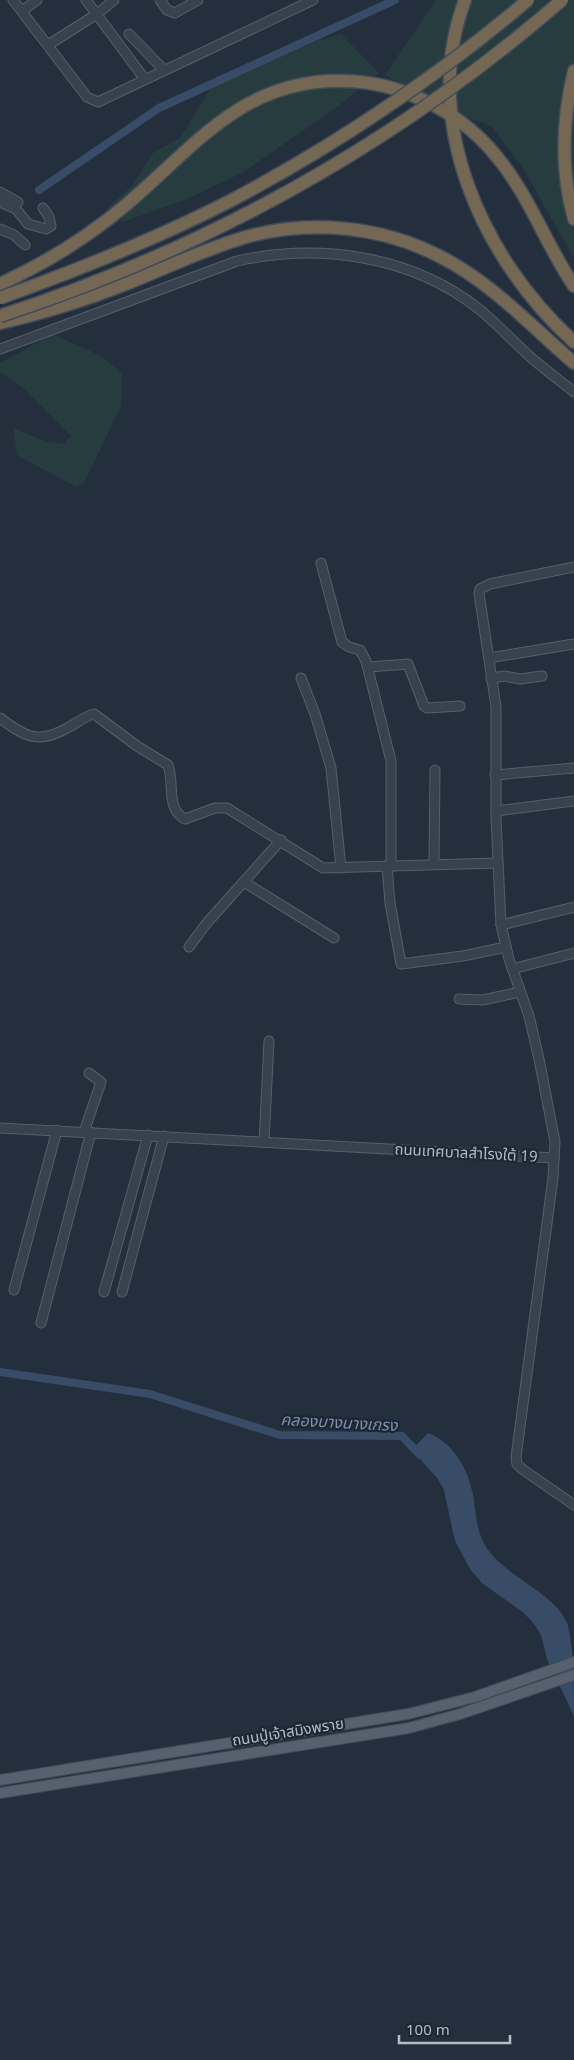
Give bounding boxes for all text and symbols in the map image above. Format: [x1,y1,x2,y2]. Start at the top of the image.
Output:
street label: ถนนเทศบาลสำโรงใต้ 19 [394,1138,538,1166]
water label: คลองบางนางเกรง [280,1408,399,1436]
street label: ถนนปู่เจ้าสมิงพราย [230,1712,345,1750]
scale bar [399,2012,510,2044]
text: 100 m [406,2019,450,2039]

